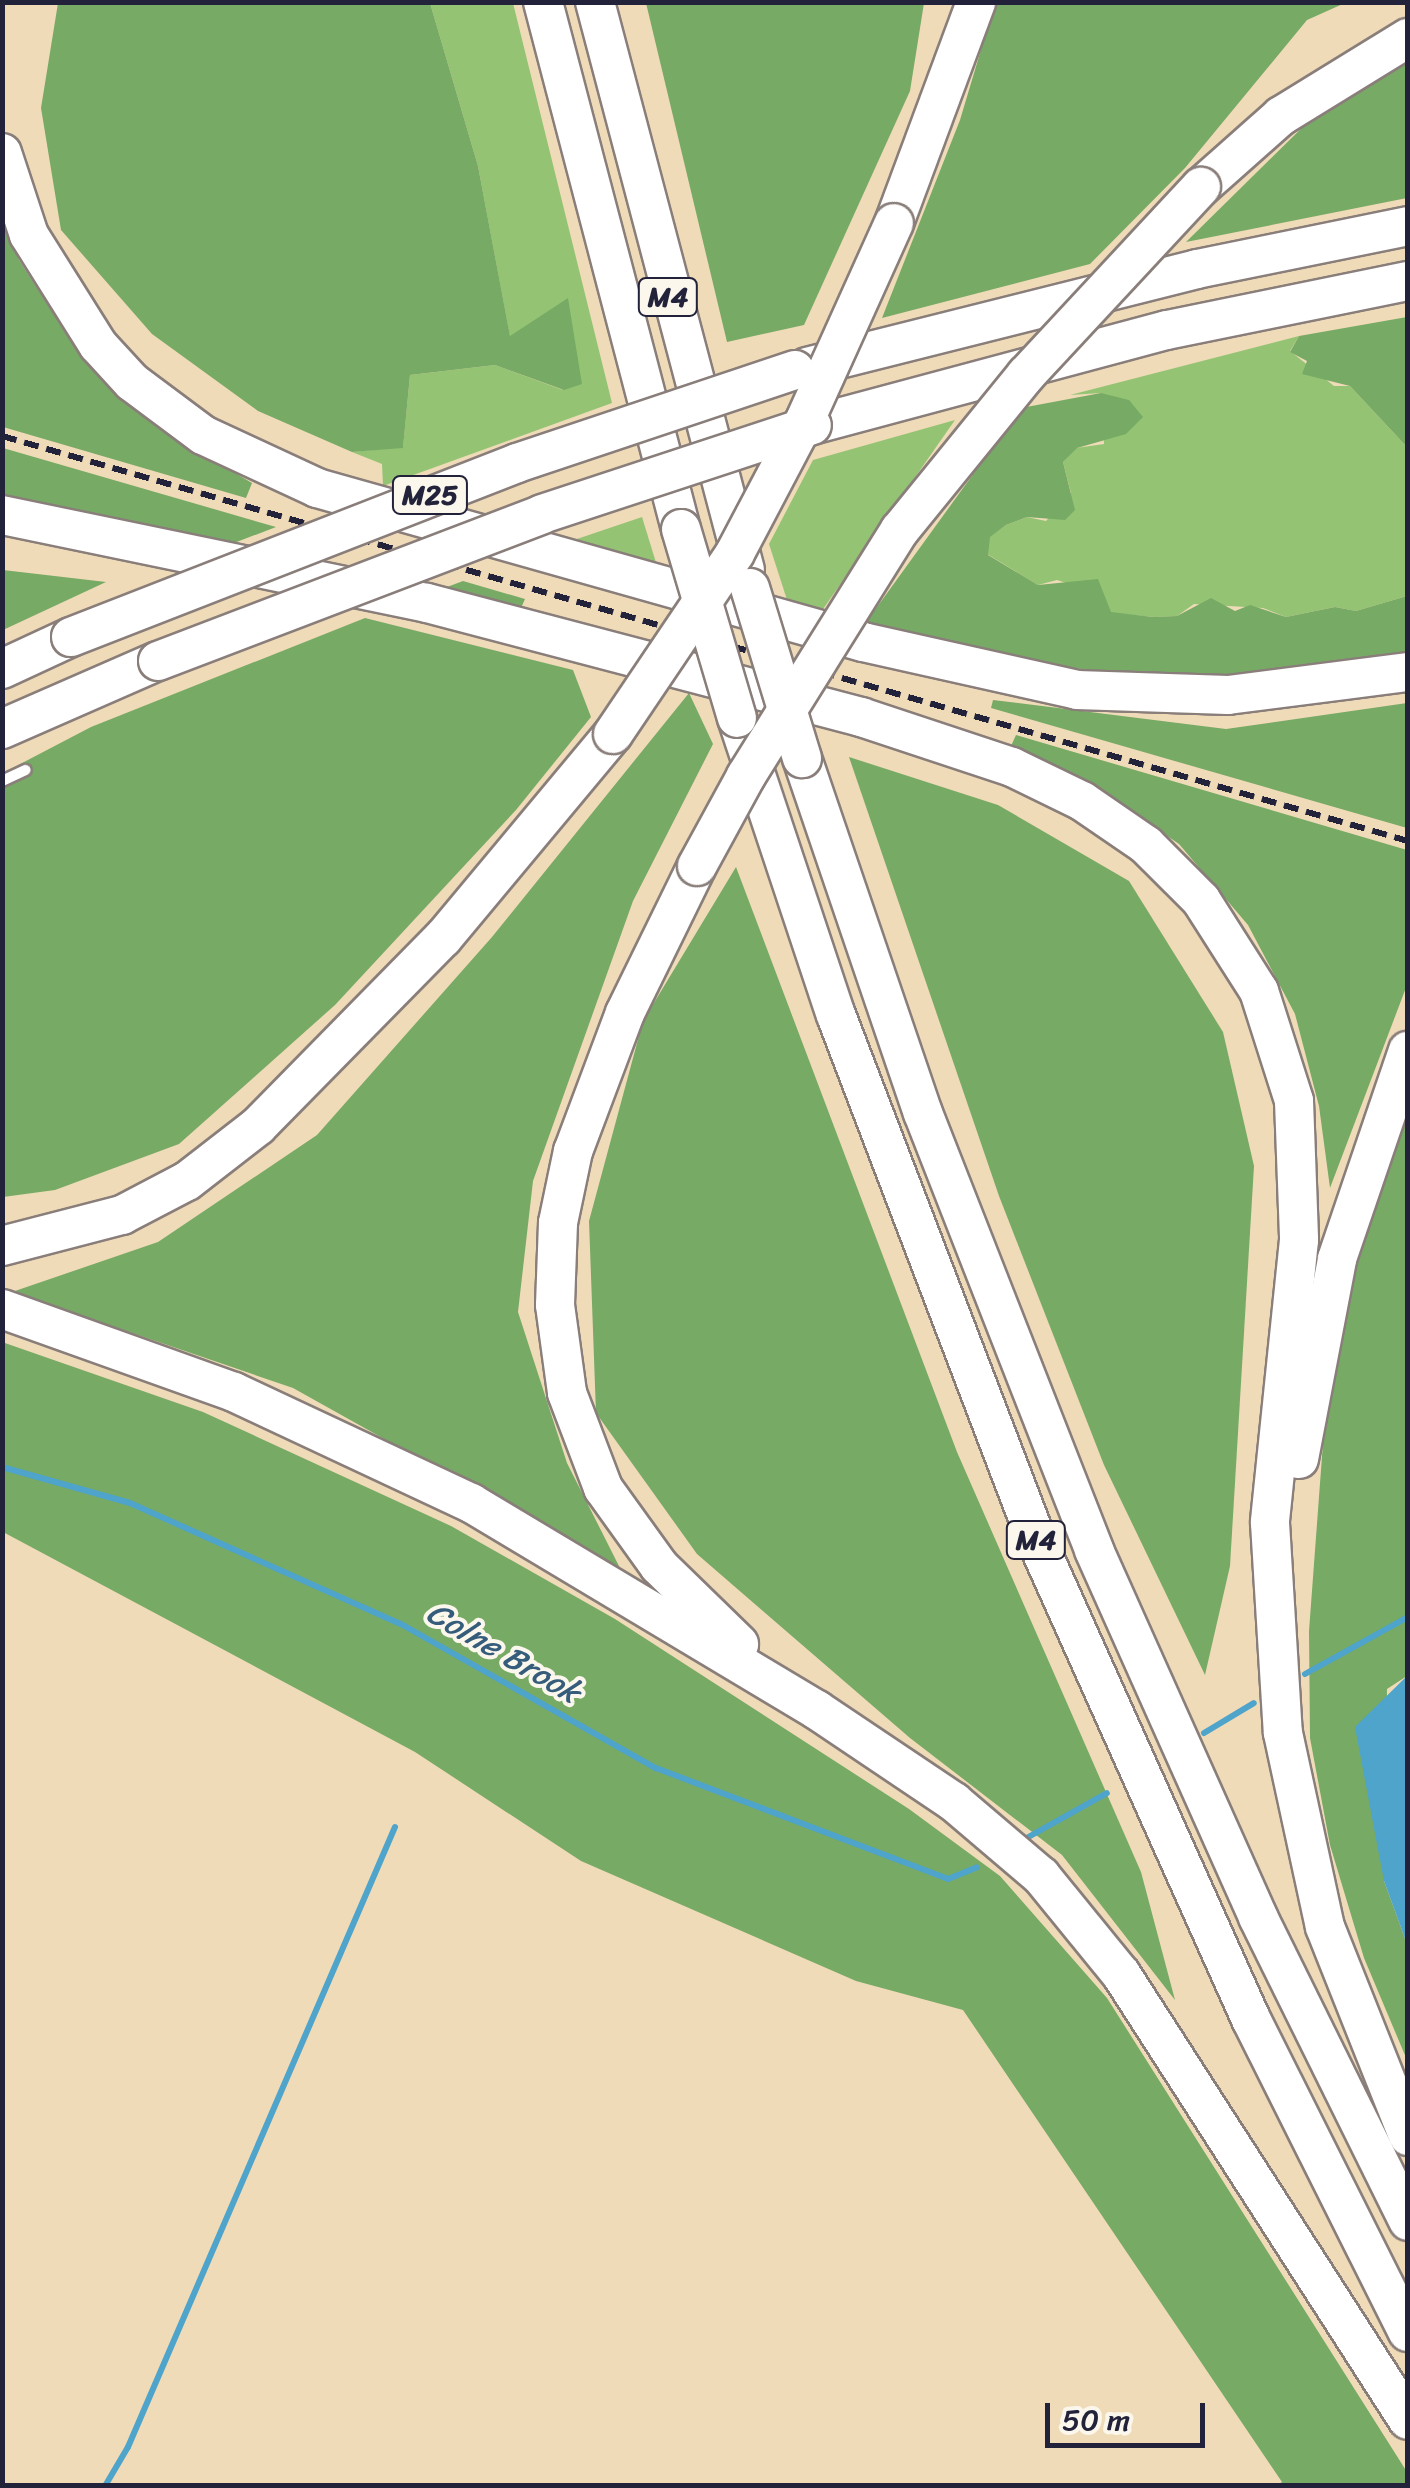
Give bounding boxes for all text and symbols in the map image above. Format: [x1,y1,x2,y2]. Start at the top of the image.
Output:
road number: M4 [636,274,700,320]
road number: M25 [390,472,470,518]
road number: M4 [1004,1517,1068,1563]
water label: Colne Brook [420,1594,586,1712]
scale bar [1050,2383,1210,2445]
text: 50 m [1062,2393,1130,2447]

